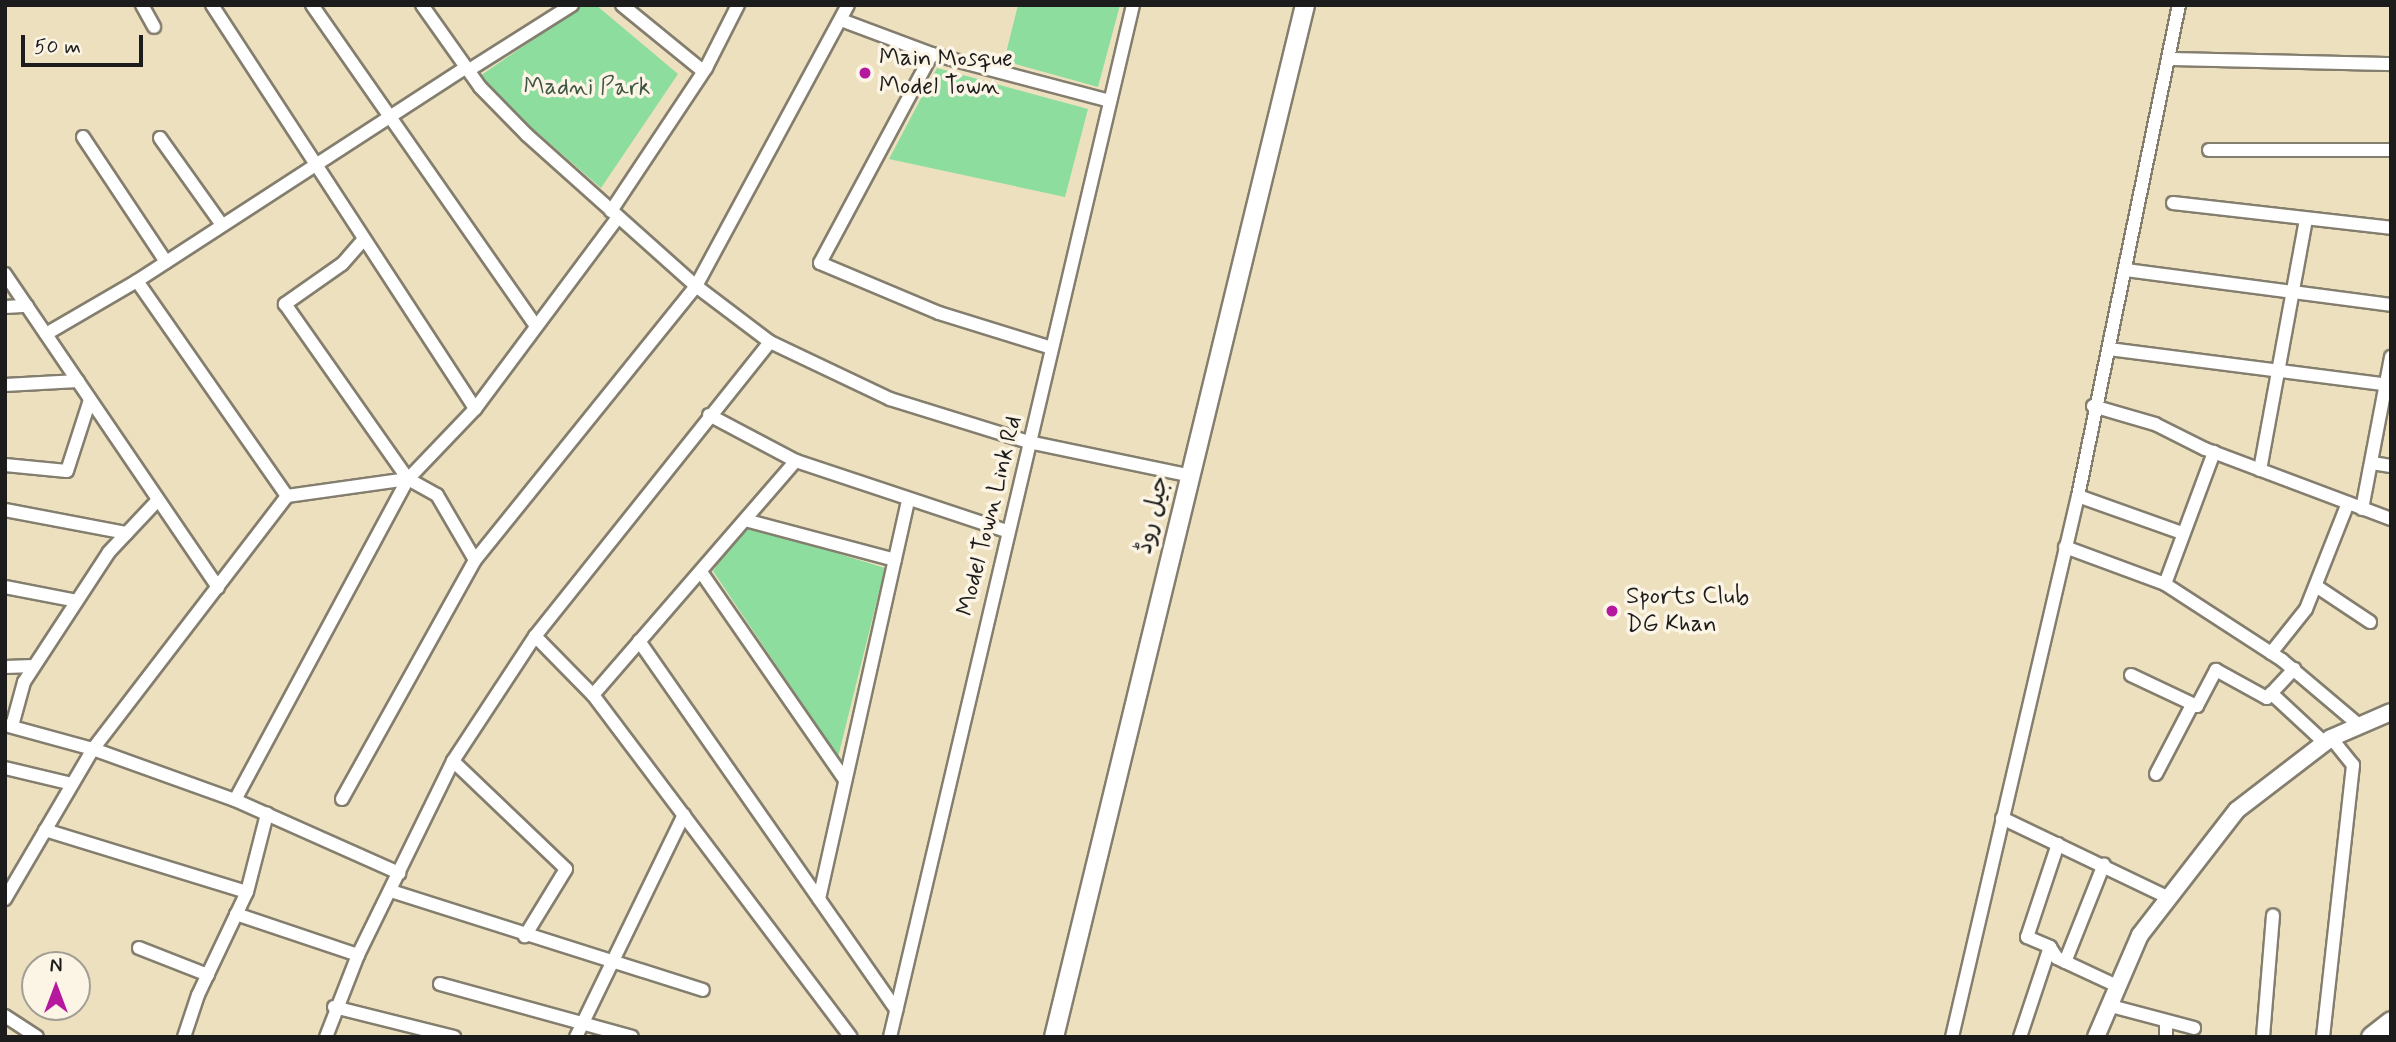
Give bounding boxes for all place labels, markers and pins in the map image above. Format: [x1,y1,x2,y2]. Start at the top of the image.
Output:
place label: Main Mosque Model Town [879,45,1013,101]
marker: Main Mosque Model Town [857,65,873,81]
place label: Sports Club DG Khan [1626,583,1749,639]
marker: Sports Club DG Khan [1604,603,1620,619]

